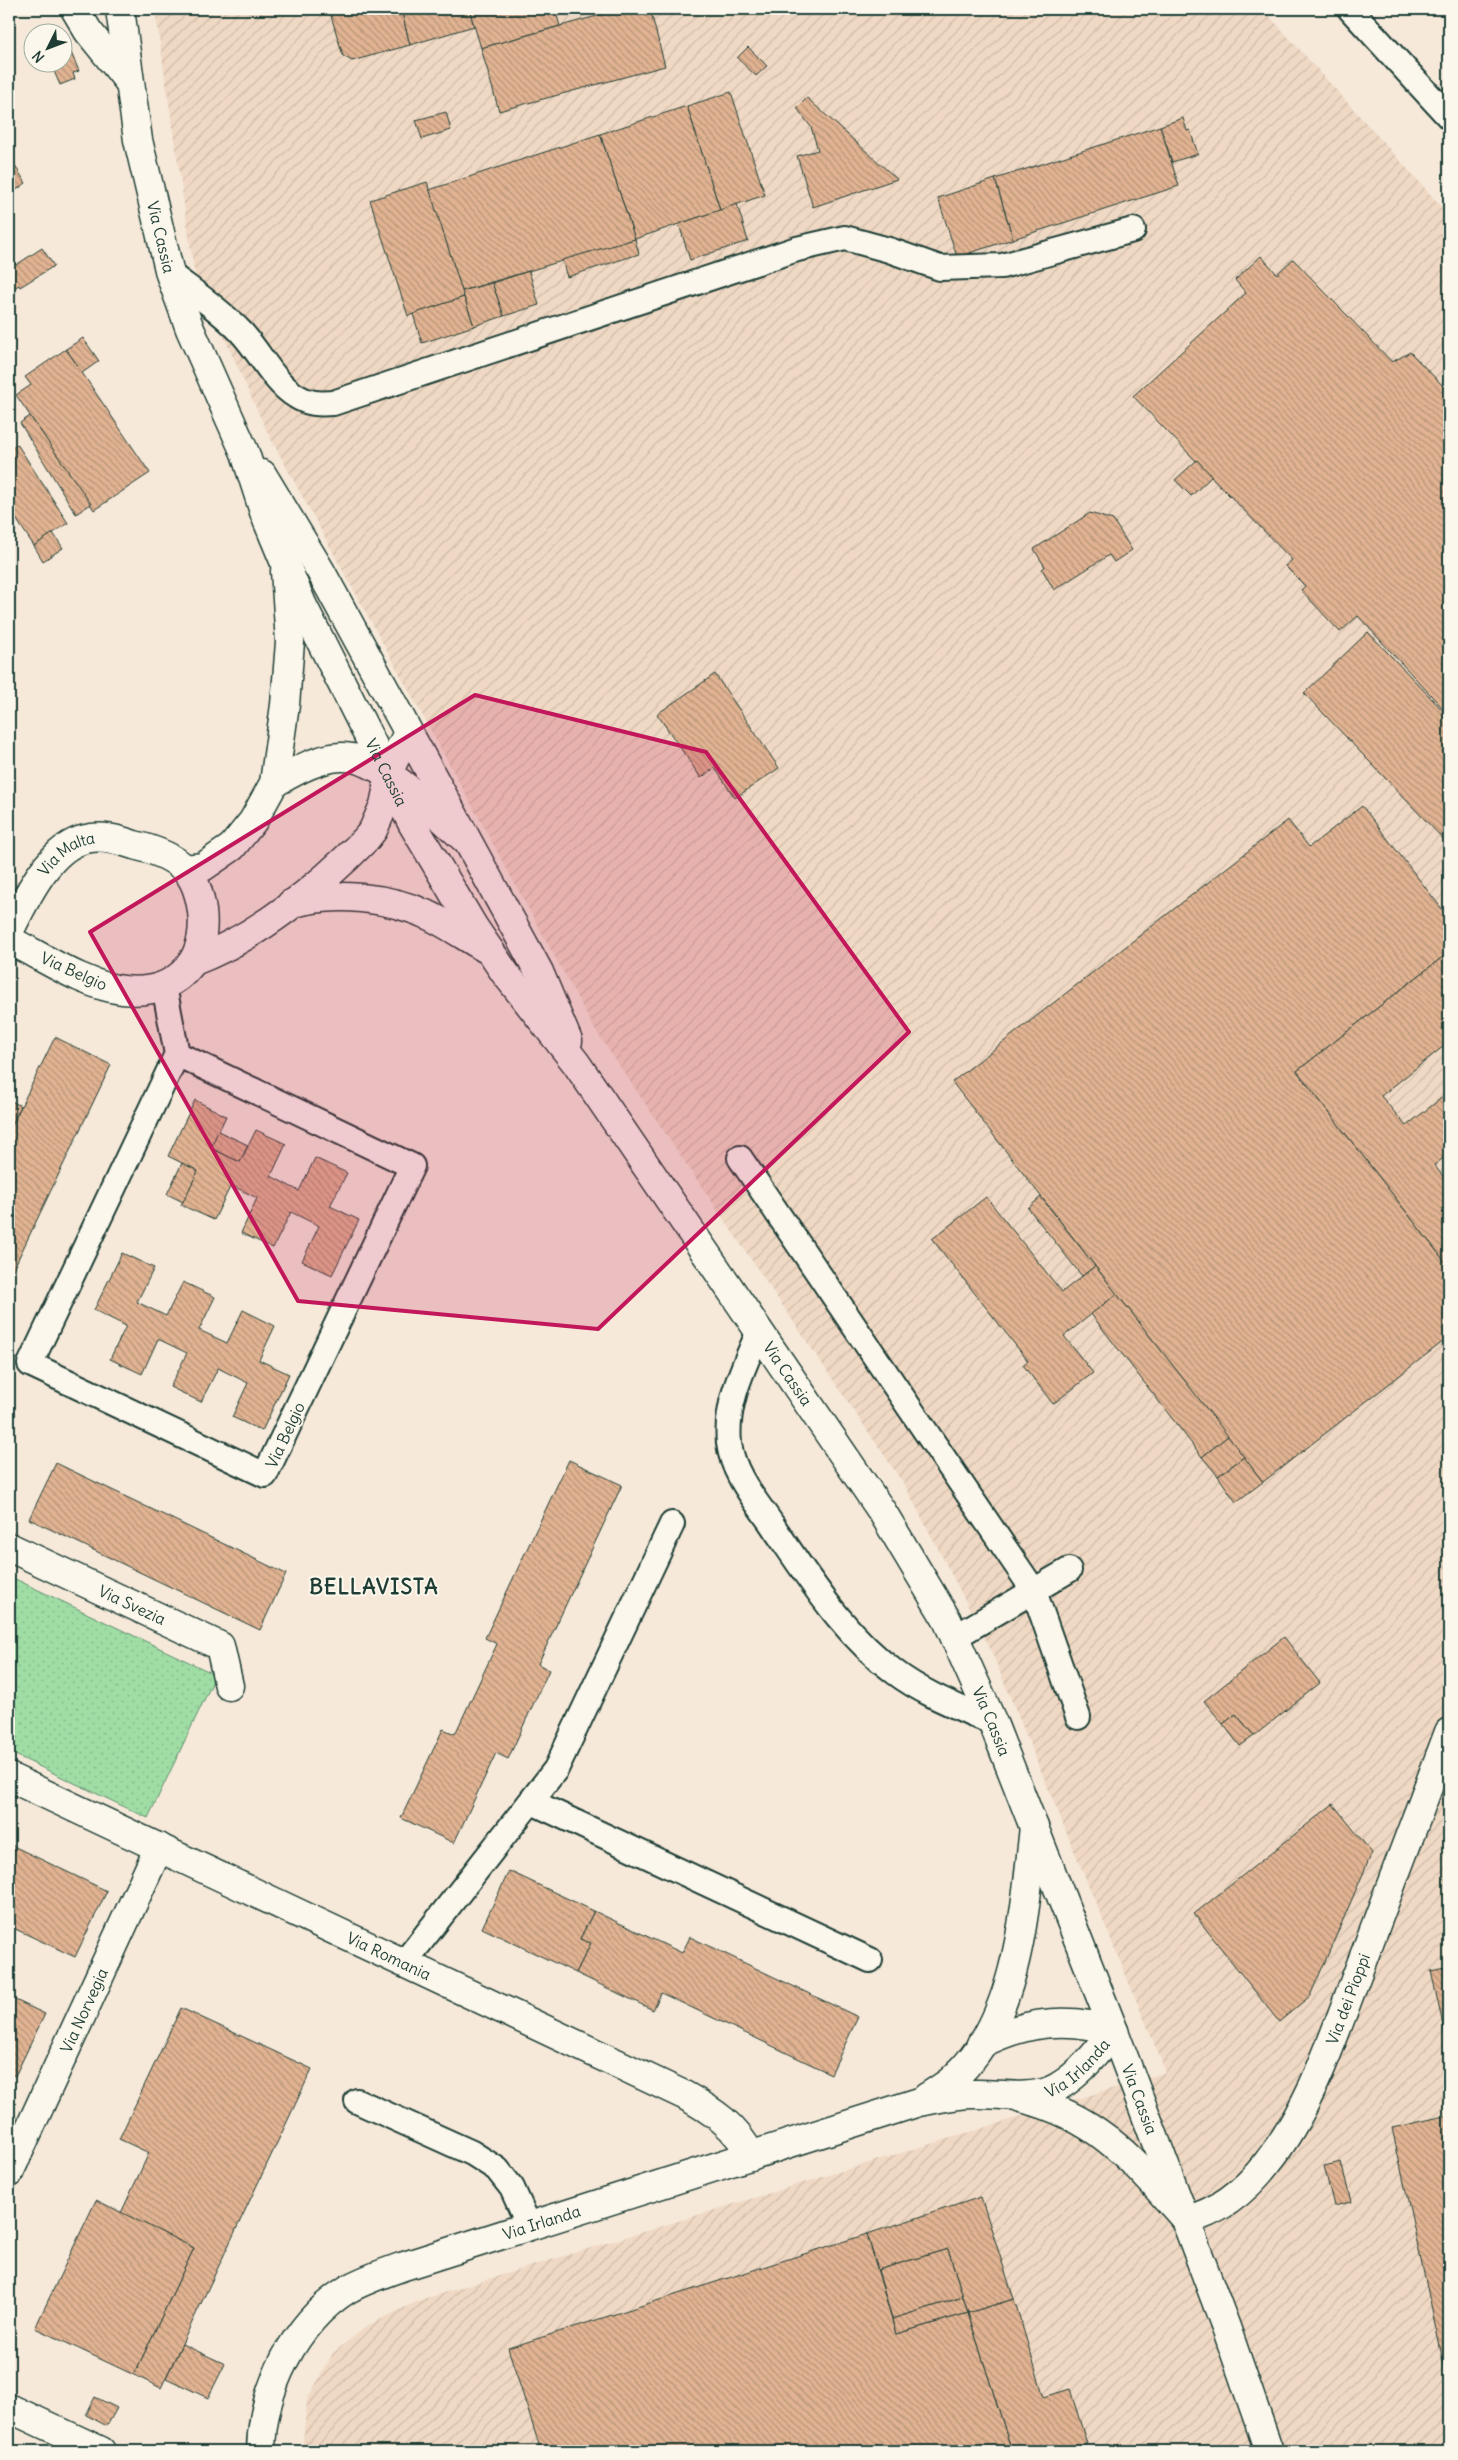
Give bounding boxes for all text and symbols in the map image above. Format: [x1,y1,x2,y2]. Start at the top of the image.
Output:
north arrow [22,22,72,72]
text: N [28,47,48,66]
street label: Via Cassia [143,199,179,275]
street label: Via Cassia [361,735,412,810]
street label: Via Malta [33,828,96,880]
street label: Via Belgio [38,947,110,995]
street label: Via Cassia [759,1338,817,1410]
street label: Via Belgio [261,1399,309,1471]
district label: BELLAVISTA [309,1573,439,1600]
street label: Via Svezia [95,1580,169,1629]
street label: Via Cassia [968,1683,1015,1759]
street label: Via Romania [344,1928,434,1984]
street label: Via dei Pioppi [1322,1951,1374,2047]
street label: Via Norvegia [56,1965,112,2056]
street label: Via Irlanda [1042,2034,1114,2102]
street label: Via Cassia [1117,2061,1162,2137]
street label: Via Irlanda [500,2201,583,2244]

